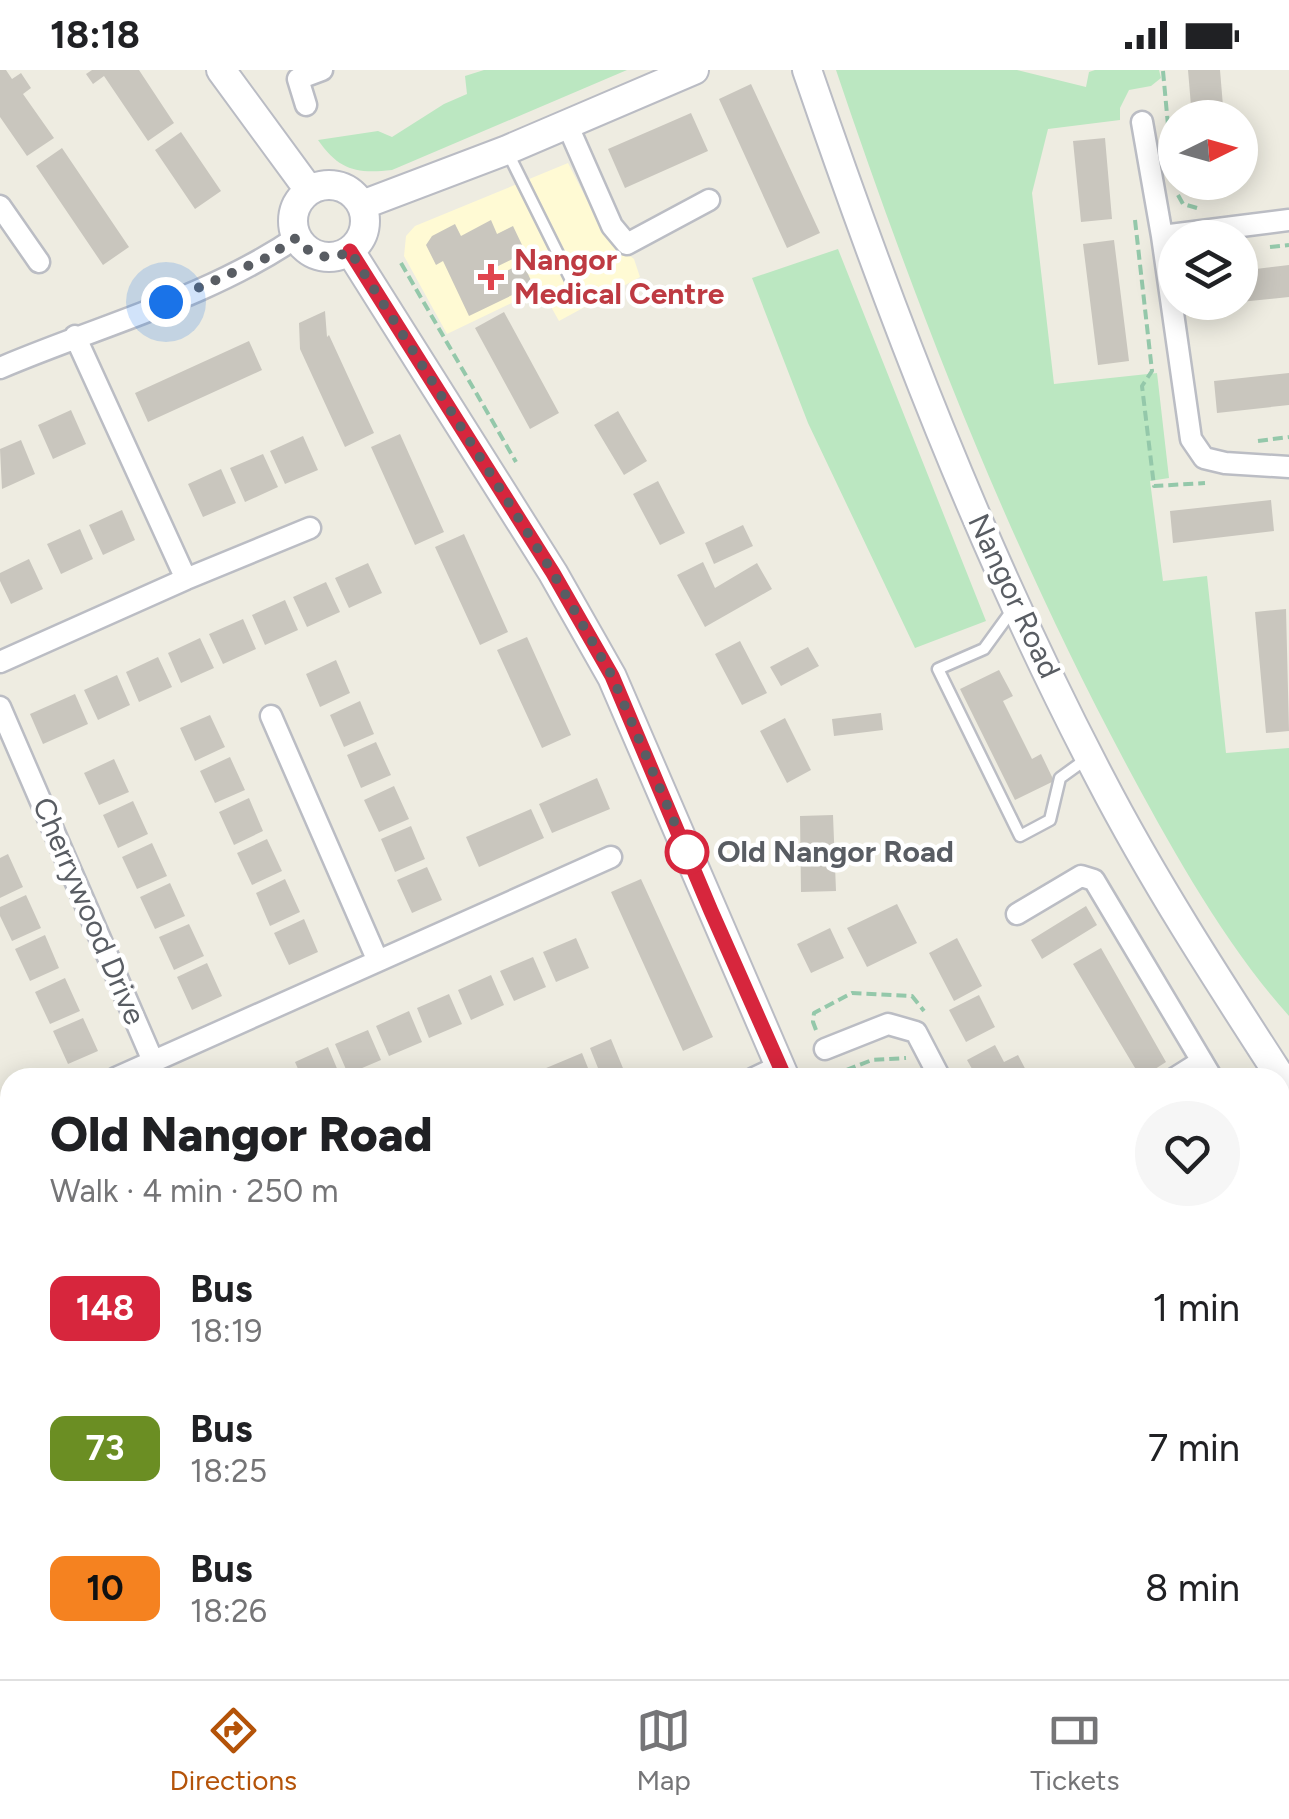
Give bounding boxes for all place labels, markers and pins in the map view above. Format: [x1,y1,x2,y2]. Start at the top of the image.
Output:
place label: Nangor Medical Centre [514,241,725,312]
marker: Nangor Medical Centre [478,264,504,290]
marker: Old Nangor Road [666,831,708,873]
place label: Old Nangor Road [717,833,954,870]

